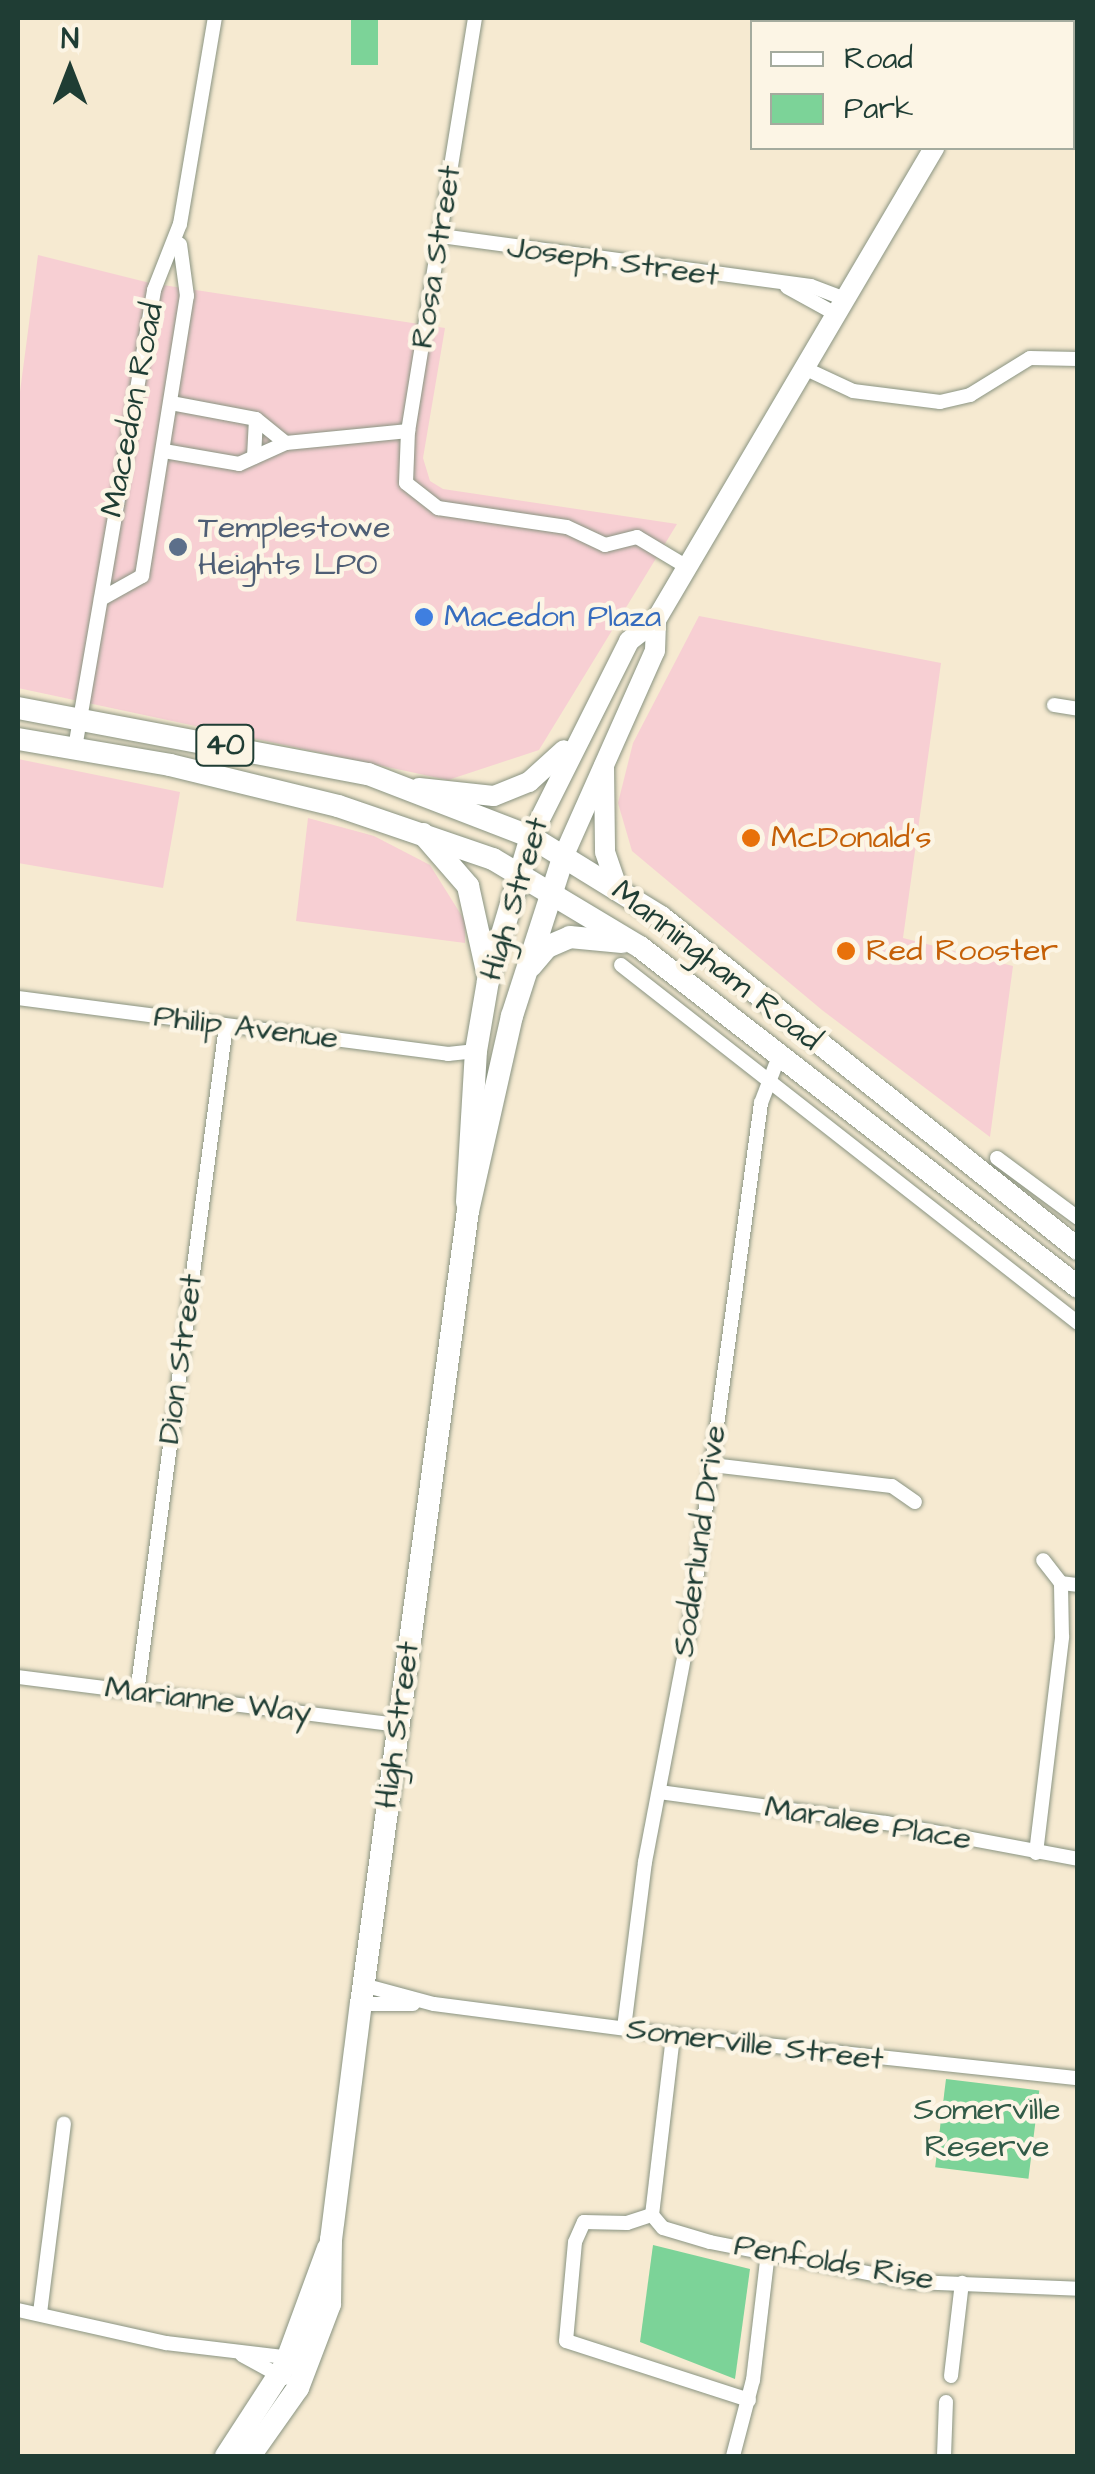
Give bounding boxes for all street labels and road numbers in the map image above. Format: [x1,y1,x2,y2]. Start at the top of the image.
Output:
street label: Rosa Street [404,163,470,351]
street label: Joseph Street [505,228,721,296]
street label: Macedon Road [93,300,173,520]
road number: 40 [195,720,255,770]
street label: High Street [472,813,558,985]
street label: Manningham Road [604,872,828,1060]
street label: Philip Avenue [152,998,340,1058]
street label: Dion Street [150,1272,212,1446]
street label: Soderlund Drive [665,1423,735,1659]
street label: High Street [367,1639,429,1811]
street label: Marianne Way [103,1669,313,1733]
street label: Maralee Place [762,1789,974,1859]
street label: Somerville Street [624,2010,886,2080]
street label: Penfolds Rise [731,2227,937,2299]

